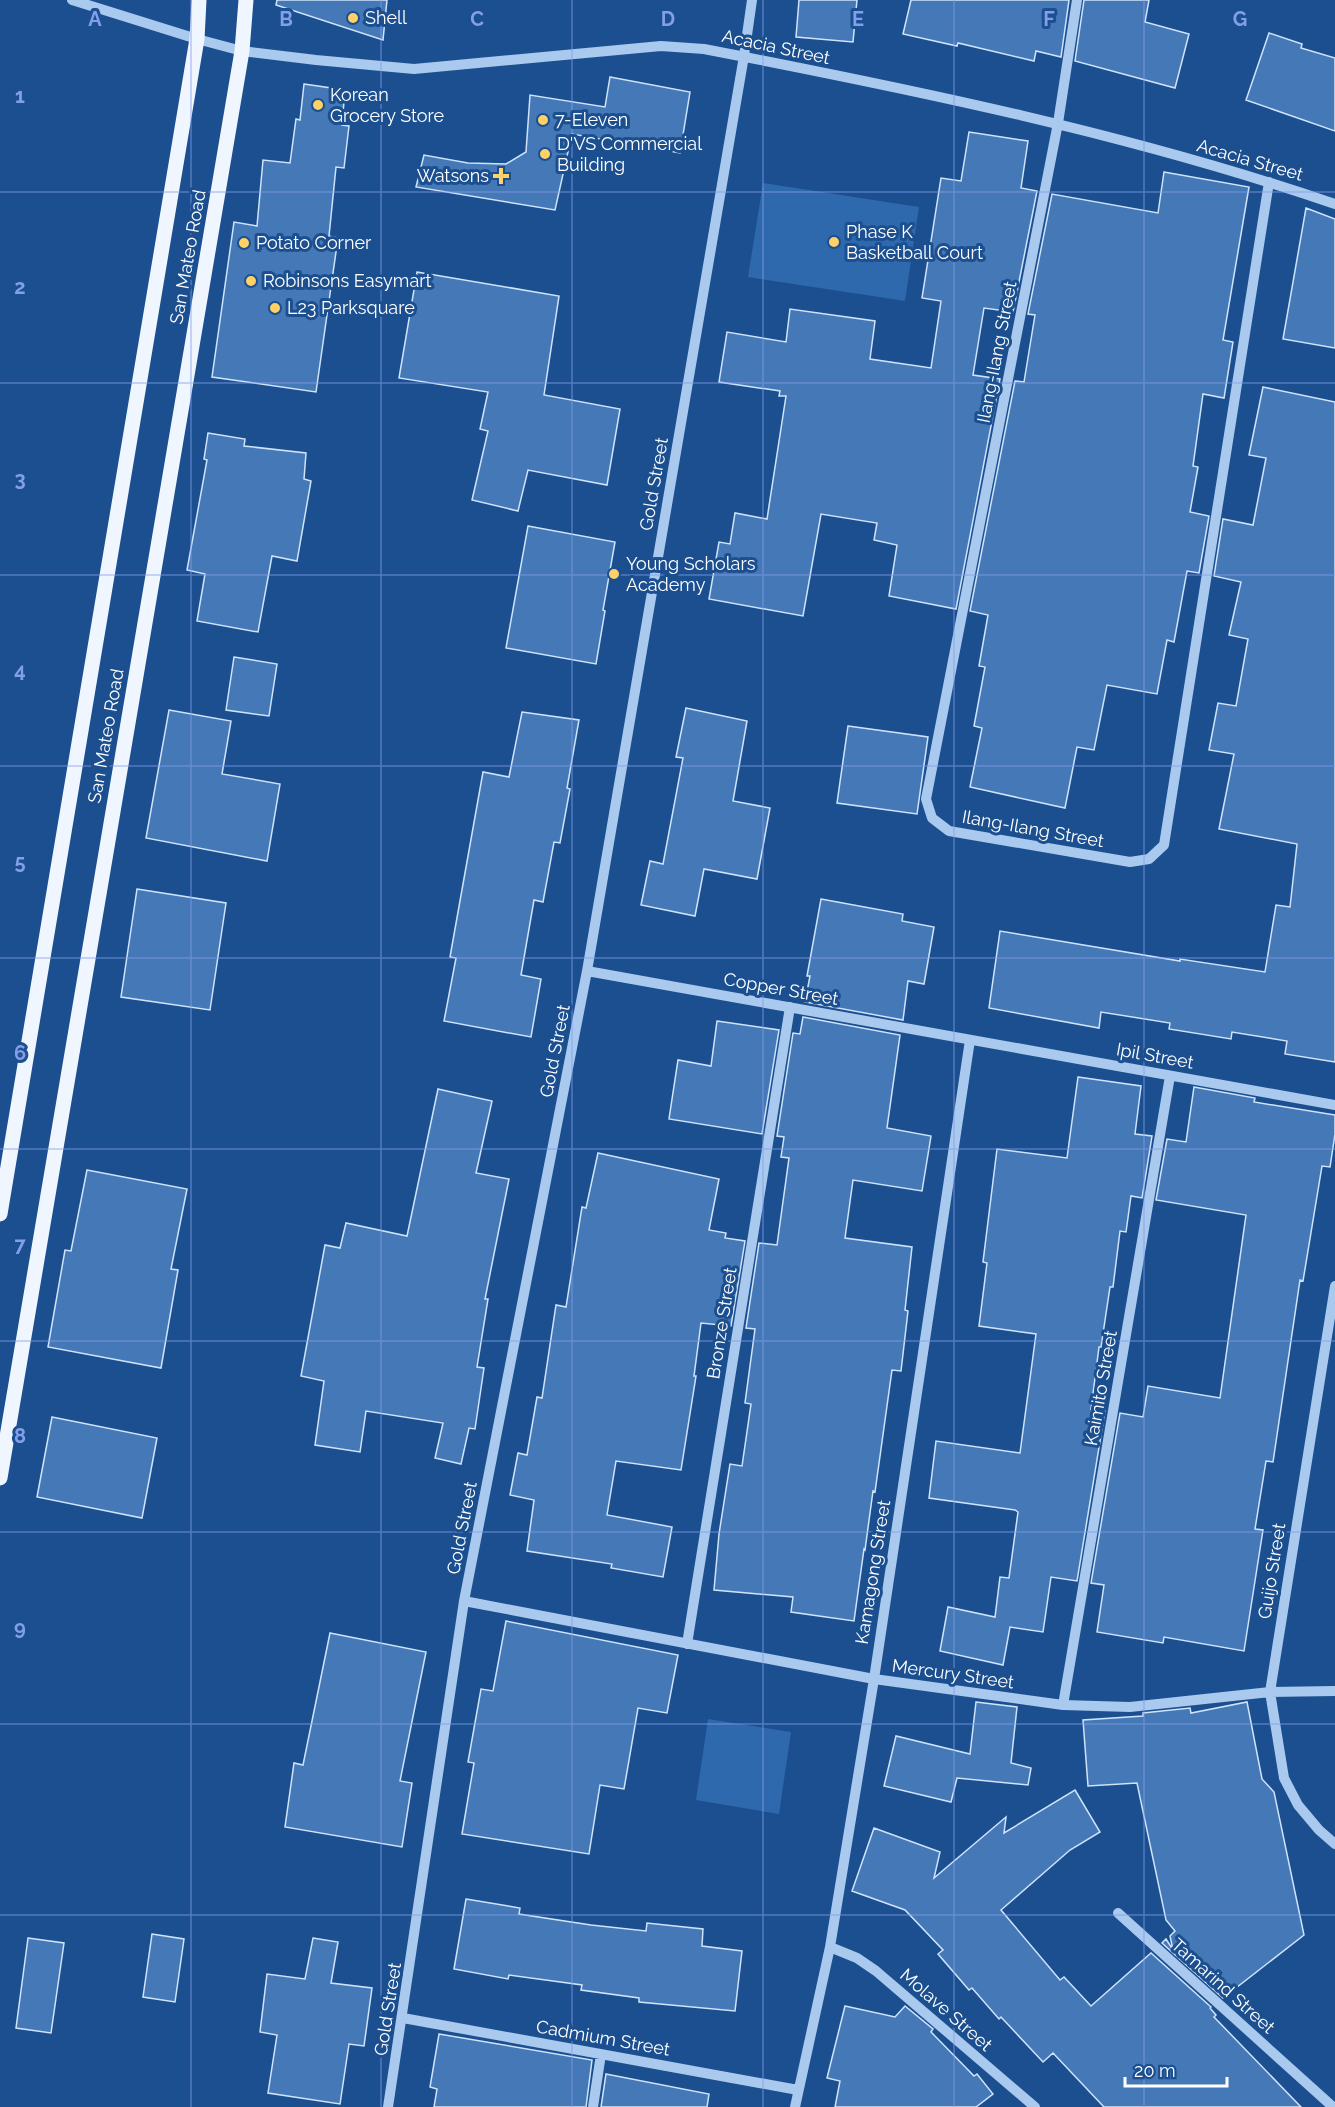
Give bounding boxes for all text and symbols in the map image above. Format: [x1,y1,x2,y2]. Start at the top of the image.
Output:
text: A [88,7,102,31]
text: B [279,7,293,31]
place label: Shell [365,7,407,28]
text: C [470,7,484,31]
text: D [661,7,675,31]
text: E [852,7,864,31]
text: F [1043,7,1055,31]
text: G [1233,7,1247,31]
marker: Shell [346,11,360,25]
street label: Acacia Street [720,25,832,68]
text: 1 [15,84,25,108]
place label: Korean Grocery Store [330,84,445,126]
marker: Korean Grocery Store [311,98,325,112]
place label: 7-Eleven [555,109,628,130]
marker: 7-Eleven [536,113,550,127]
place label: D'VS Commercial Building [557,133,702,175]
street label: Acacia Street [1195,134,1306,185]
marker: D'VS Commercial Building [538,147,552,161]
place label: Watsons [417,165,489,186]
marker: Watsons [494,169,508,183]
street label: San Mateo Road [165,188,210,326]
place label: Phase K Basketball Court [846,221,983,263]
place label: Potato Corner [256,232,372,253]
marker: Phase K Basketball Court [827,235,841,249]
marker: Potato Corner [237,236,251,250]
place label: Robinsons Easymart [263,270,432,291]
marker: Robinsons Easymart [244,274,258,288]
text: 2 [14,275,26,299]
street label: Ilang-Ilang Street [972,279,1021,424]
place label: L23 Parksquare [287,297,415,318]
marker: L23 Parksquare [268,301,282,315]
street label: Gold Street [635,436,672,532]
text: 3 [14,467,26,491]
place label: Young Scholars Academy [626,553,756,595]
marker: Young Scholars Academy [607,567,621,581]
text: 4 [14,658,26,682]
street label: San Mateo Road [83,667,128,805]
street label: Ilang-Ilang Street [961,806,1106,851]
text: 5 [14,850,26,874]
street label: Copper Street [722,968,840,1009]
street label: Gold Street [535,1003,574,1099]
street label: Ipil Street [1115,1038,1195,1073]
text: 6 [14,1041,26,1065]
text: 7 [14,1233,26,1257]
street label: Bronze Street [702,1266,741,1380]
street label: Kaimito Street [1080,1329,1121,1447]
text: 8 [14,1424,26,1448]
street label: Gold Street [442,1480,481,1576]
street label: Kamagong Street [851,1498,894,1646]
street label: Guijo Street [1254,1521,1289,1620]
text: 9 [14,1616,26,1640]
street label: Mercury Street [891,1655,1015,1692]
street label: Tamarind Street [1167,1934,1279,2037]
street label: Gold Street [370,1961,405,2057]
street label: Molave Street [896,1964,997,2055]
street label: Cadmium Street [535,2015,672,2060]
scale bar [1125,2050,1227,2088]
text: 20 m [1134,2060,1176,2081]

